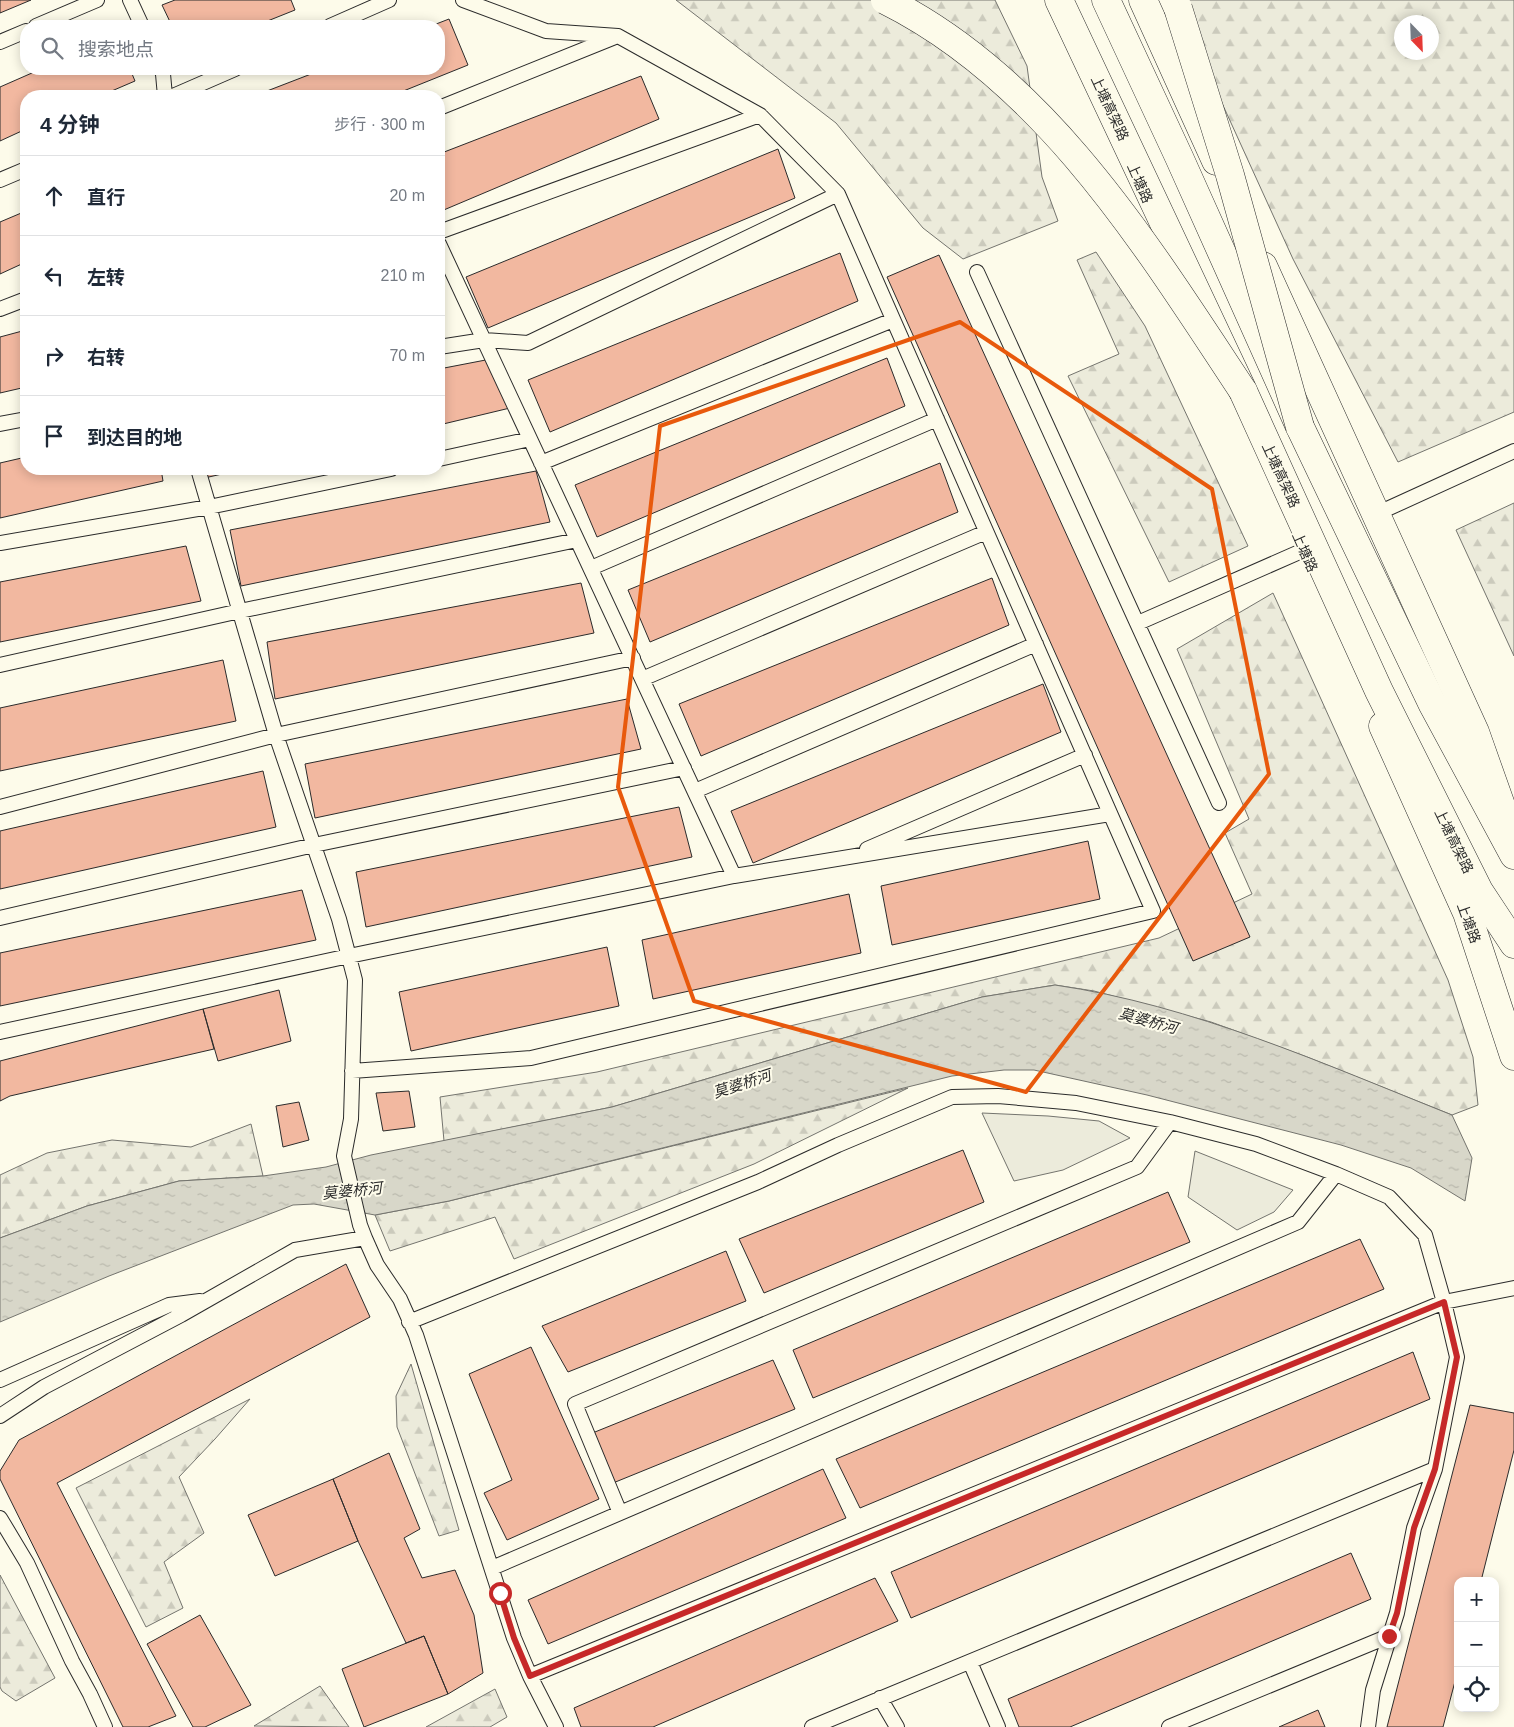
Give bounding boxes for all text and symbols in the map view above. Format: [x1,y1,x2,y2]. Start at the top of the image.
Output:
north arrow [1394,15,1439,60]
search box [20,20,445,75]
icon: search [38,34,66,62]
text: 搜索地点 [78,39,154,60]
street label: 上塘高架路 [1088,73,1132,143]
text: 4 分钟 [40,113,100,136]
text: 步行 · 300 m [334,116,425,133]
street label: 上塘路 [1124,161,1156,205]
icon: ahead [40,182,68,210]
text: 直行 [87,187,125,208]
text: 20 m [389,187,425,204]
icon: left [40,262,68,290]
text: 左转 [87,267,125,288]
text: 210 m [381,267,425,284]
icon: right [40,342,68,370]
text: 右转 [87,347,125,368]
text: 70 m [389,347,425,364]
icon: arrive [40,422,68,450]
text: 到达目的地 [87,427,182,448]
street label: 上塘高架路 [1259,440,1303,510]
street label: 上塘路 [1289,530,1321,574]
street label: 上塘高架路 [1431,806,1477,876]
street label: 上塘路 [1454,901,1484,945]
water label: 莫婆桥河 [1117,1005,1182,1037]
water label: 莫婆桥河 [711,1065,776,1101]
water label: 莫婆桥河 [321,1179,386,1202]
map controls [1454,1577,1499,1712]
button: + [1454,1577,1499,1622]
route start [489,1582,512,1605]
button: − [1454,1622,1499,1667]
route end [1378,1625,1401,1648]
button: locate [1454,1667,1499,1712]

